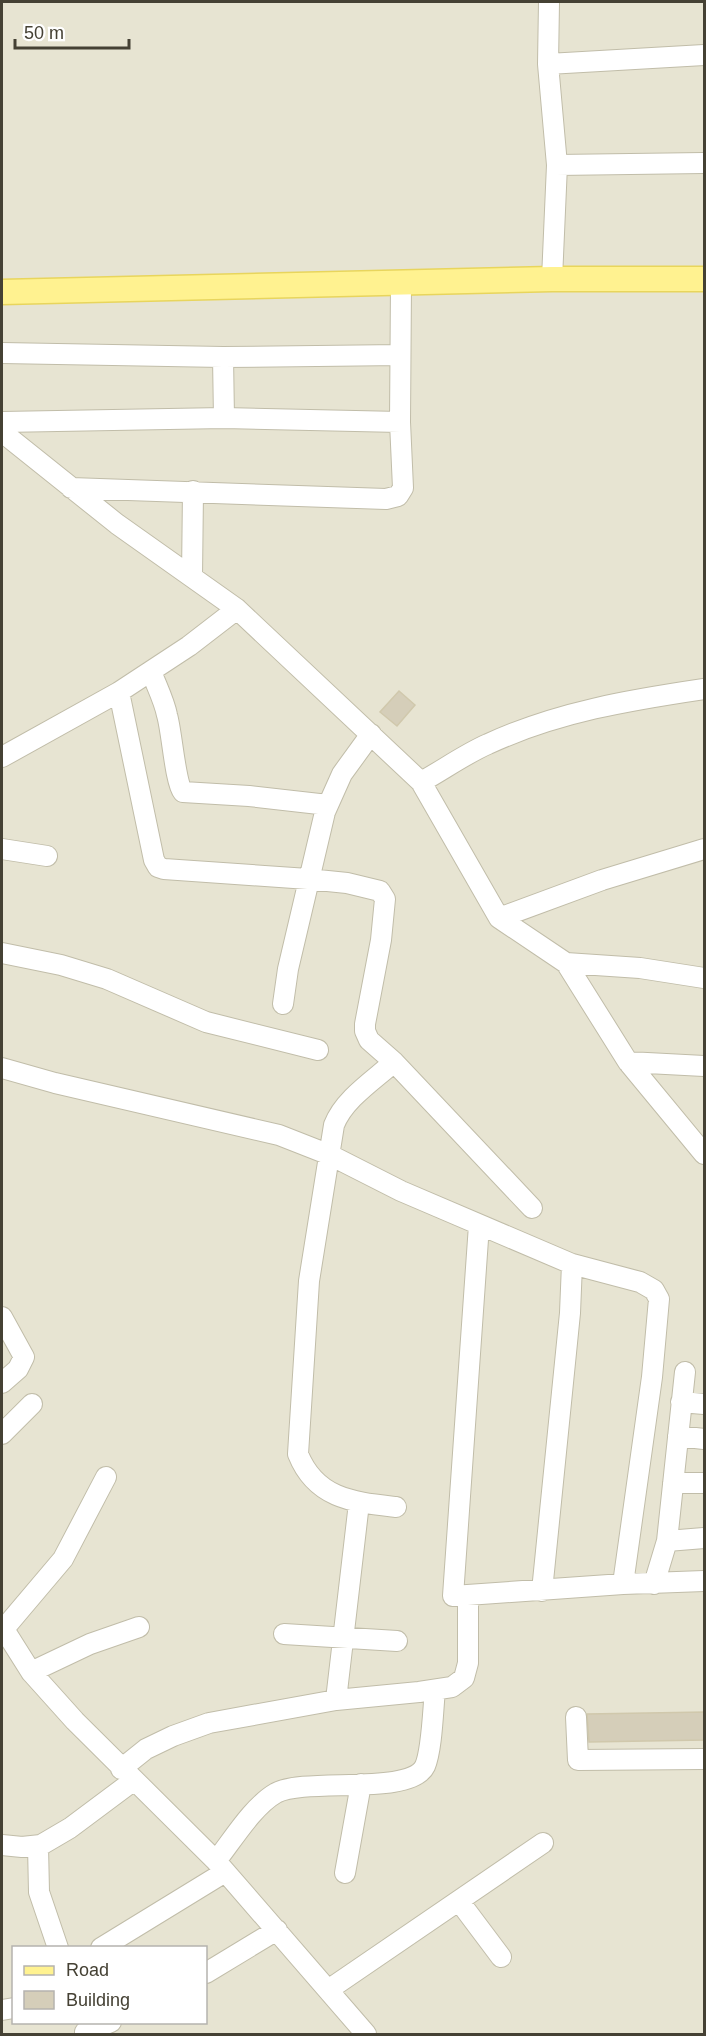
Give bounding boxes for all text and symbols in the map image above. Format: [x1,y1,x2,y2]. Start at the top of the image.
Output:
scale bar [15,12,129,50]
text: 50 m [24,23,64,43]
legend [12,1946,207,2024]
text: Road [66,1960,109,1980]
text: Building [66,1990,130,2010]

